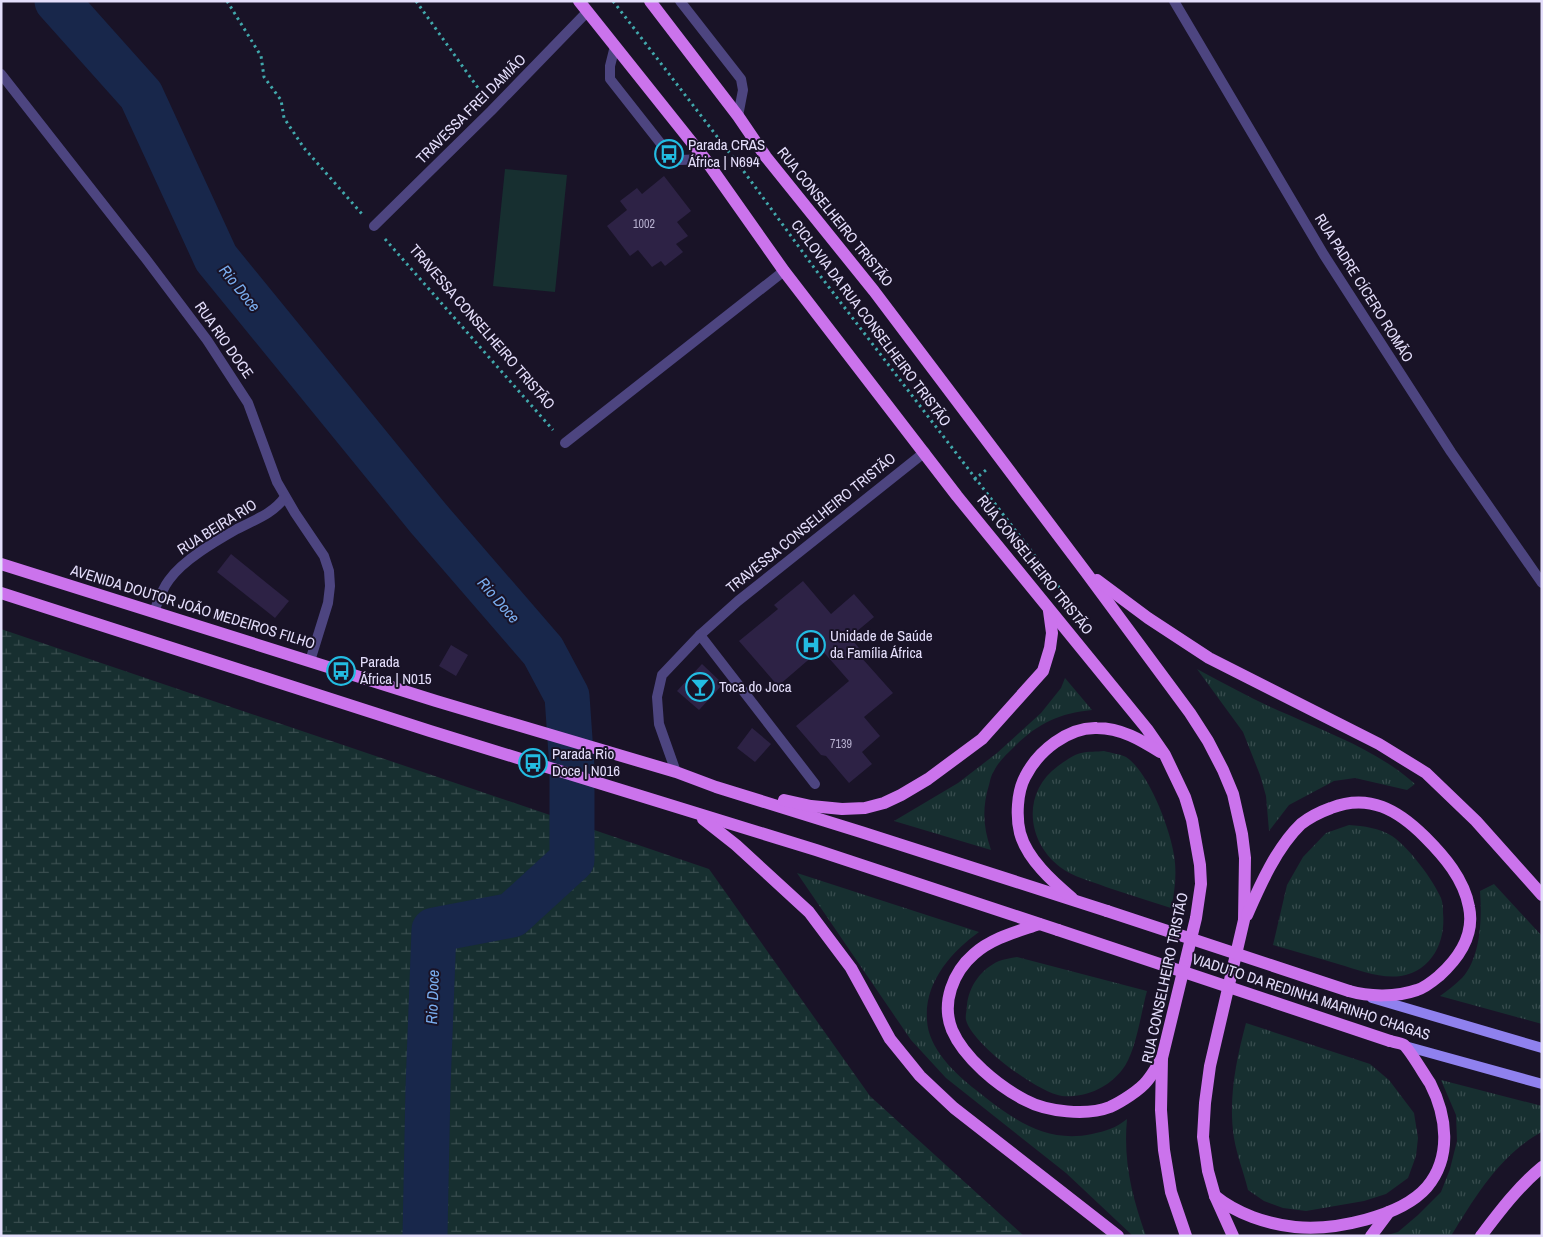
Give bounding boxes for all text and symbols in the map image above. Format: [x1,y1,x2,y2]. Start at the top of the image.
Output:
street label: TRAVESSA FREI DAMIÃO [411,49,530,168]
place label: Parada CRAS África | N694 [687,134,765,172]
bus stop icon: Parada CRAS África | N694 [654,139,684,169]
street label: RUA CONSELHEIRO TRISTÃO [773,143,898,291]
street label: RUA PADRE CÍCERO ROMÃO [1310,210,1419,366]
street label: CICLOVIA DA RUA CONSELHEIRO TRISTÃO [787,215,956,430]
house number: 1002 [633,216,655,232]
street label: TRAVESSA CONSELHEIRO TRISTÃO [405,240,560,414]
water label: Rio Doce [214,260,266,316]
street label: RUA RIO DOCE [190,297,259,382]
street label: TRAVESSA CONSELHEIRO TRISTÃO [721,448,900,598]
street label: RUA CONSELHEIRO TRISTÃO [973,491,1098,639]
street label: RUA BEIRA RIO [173,494,261,559]
street label: AVENIDA DOUTOR JOÃO MEDEIROS FILHO [67,559,318,654]
water label: Rio Doce [473,572,525,628]
place label: Unidade de Saúde da Família África [830,625,933,663]
hospital icon: Unidade de Saúde da Família África [796,630,826,660]
place label: Parada África | N015 [359,651,432,689]
bus stop icon: Parada África | N015 [326,656,356,686]
bar icon: Toca do Joca [685,672,715,702]
place label: Toca do Joca [719,676,792,697]
house number: 7139 [830,736,852,752]
place label: Parada Rio Doce | N016 [552,743,620,781]
bus stop icon: Parada Rio Doce | N016 [518,748,548,778]
street label: RUA CONSELHEIRO TRISTÃO [1136,891,1193,1065]
street label: VIADUTO DA REDINHA MARINHO CHAGAS [1189,948,1433,1045]
water label: Rio Doce [420,969,444,1025]

